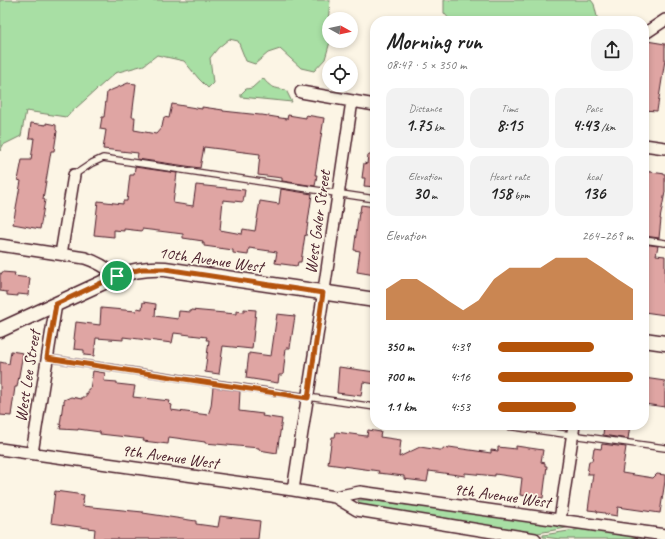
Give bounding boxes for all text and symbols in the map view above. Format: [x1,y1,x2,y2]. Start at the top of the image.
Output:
north arrow [322,12,358,48]
map controls [322,12,358,92]
text: Morning run [386,28,482,56]
button: share [591,29,633,71]
button: locate [322,56,358,92]
text: 08:47 · 5 × 350 m [386,57,467,73]
text: Distance [409,101,442,115]
text: Time [501,101,518,115]
text: Pace [585,101,602,115]
text: 1.75 [405,115,431,136]
text: 8:15 [496,115,523,136]
text: 4:43 [572,115,598,136]
text: km [431,120,445,134]
text: /km [598,120,616,134]
street label: West Galer Street [300,167,335,275]
text: Elevation [408,169,442,183]
text: Heart rate [489,169,530,183]
text: kcal [587,169,601,183]
text: 30 [413,183,428,204]
text: 158 [489,183,512,204]
text: 136 [582,183,605,204]
text: m [428,188,437,202]
text: bpm [512,188,530,202]
text: Elevation [386,228,426,244]
text: 264–269 m [582,228,633,244]
street label: 10th Avenue West [157,242,267,278]
pin [100,259,134,293]
icon: arrive [106,265,128,287]
street label: West Lee Street [10,327,45,423]
text: 350 m [386,339,414,355]
text: 4:39 [450,339,470,355]
text: 700 m [386,369,414,385]
text: 4:16 [450,369,470,385]
text: 1.1 km [386,399,416,415]
text: 4:53 [450,399,470,415]
street label: 9th Avenue West [120,439,222,474]
street label: 9th Avenue West [452,478,554,513]

